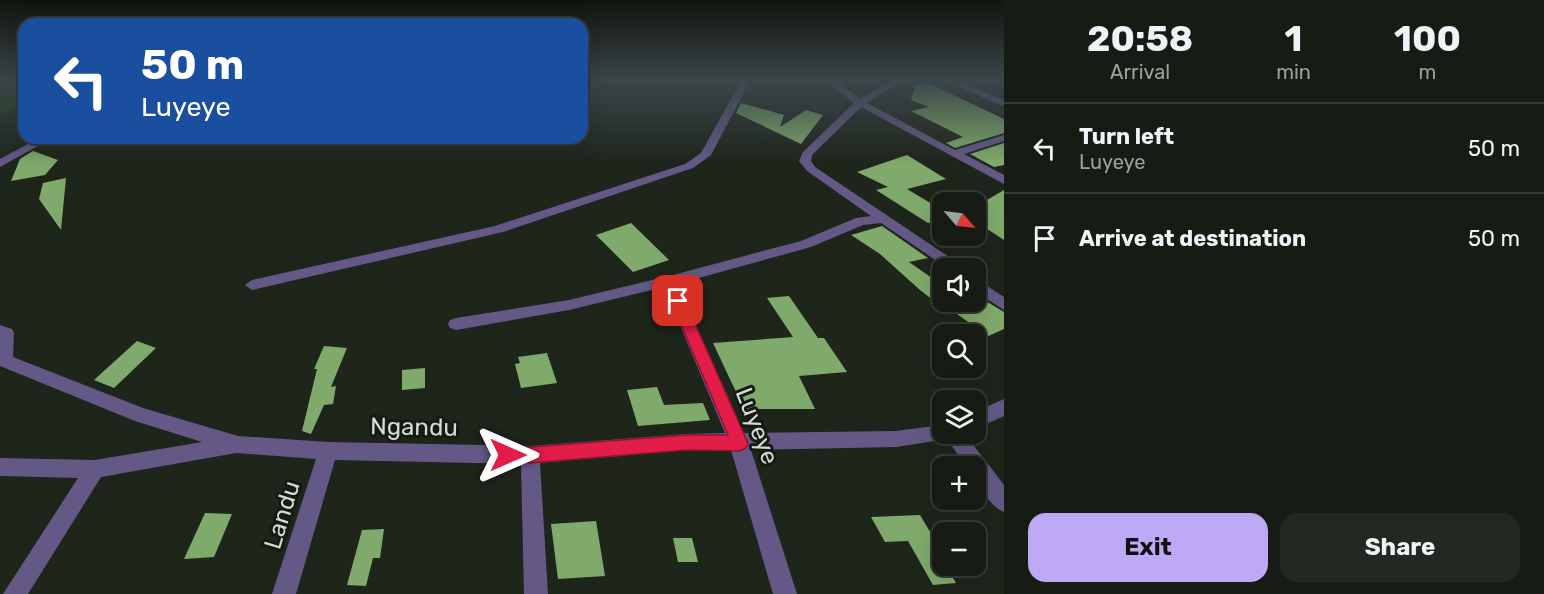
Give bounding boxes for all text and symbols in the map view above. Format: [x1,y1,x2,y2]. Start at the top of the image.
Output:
text: 20:58 [1087,17,1193,60]
text: 1 [1285,17,1303,60]
text: 100 [1394,17,1461,60]
text: 50 m [141,40,244,90]
icon: left [42,42,120,120]
text: Arrival [1110,60,1170,84]
text: min [1276,60,1311,84]
text: m [1419,60,1436,84]
text: Luyeye [141,91,231,123]
text: Turn left [1079,123,1174,150]
icon: left [1028,132,1061,165]
text: 50 m [1468,135,1520,162]
text: Luyeye [1079,150,1145,174]
north arrow [932,192,986,246]
map controls [932,192,986,576]
icon: arrive [1028,222,1061,255]
text: Arrive at destination [1079,225,1306,252]
text: 50 m [1468,225,1520,252]
button: sound [932,258,986,312]
pin [652,275,703,326]
icon: arrive [661,284,694,317]
button: search [932,324,986,378]
street label: Luyeye [730,384,784,468]
button: layers [932,390,986,444]
street label: Ngandu [370,412,458,442]
position arrow [476,423,540,487]
button: + [932,456,986,510]
street label: Landu [258,477,306,553]
button: Exit [1028,513,1268,582]
button: Share [1280,513,1520,582]
button: − [932,522,986,576]

